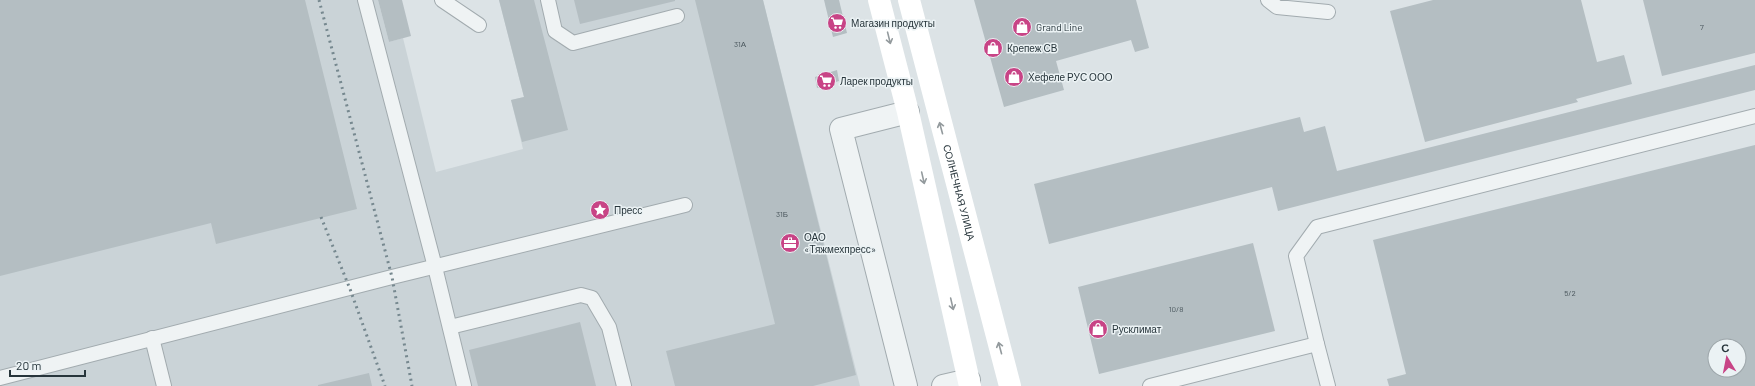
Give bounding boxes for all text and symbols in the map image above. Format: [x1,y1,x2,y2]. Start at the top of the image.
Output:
supermarket icon: Магазин продукты [826,12,848,34]
shop icon: Grand Line [1011,16,1033,38]
place label: Магазин продукты [851,17,935,29]
place label: Grand Line [1036,21,1083,33]
house number: 7 [1700,22,1704,32]
one-way arrow [885,31,893,44]
shop icon: Крепеж СВ [982,37,1004,59]
house number: 31А [734,39,747,49]
place label: Крепеж СВ [1007,42,1058,54]
shop icon: Хефеле РУС ООО [1003,66,1025,88]
supermarket icon: Ларек продукты [815,70,837,92]
place label: Хефеле РУС ООО [1028,71,1113,83]
place label: Ларек продукты [840,75,913,87]
one-way arrow [937,122,945,135]
street label: СОЛНЕЧНАЯ УЛИЦА [941,143,978,242]
one-way arrow [919,171,927,184]
place icon: Пресс [589,199,611,221]
place label: Пресс [614,204,642,216]
house number: 31Б [776,209,788,219]
place label: ОАО «Тяжмехпресс» [804,231,876,255]
office icon: ОАО «Тяжмехпресс» [779,232,801,254]
house number: 5/2 [1564,288,1576,298]
one-way arrow [948,298,956,311]
house number: 10/8 [1169,304,1183,314]
shop icon: Русклимат [1087,318,1109,340]
place label: Русклимат [1112,323,1162,335]
north arrow [1707,338,1747,378]
text: С [1720,341,1730,355]
one-way arrow [996,342,1003,355]
scale bar [10,352,85,378]
text: 20 m [16,358,42,372]

